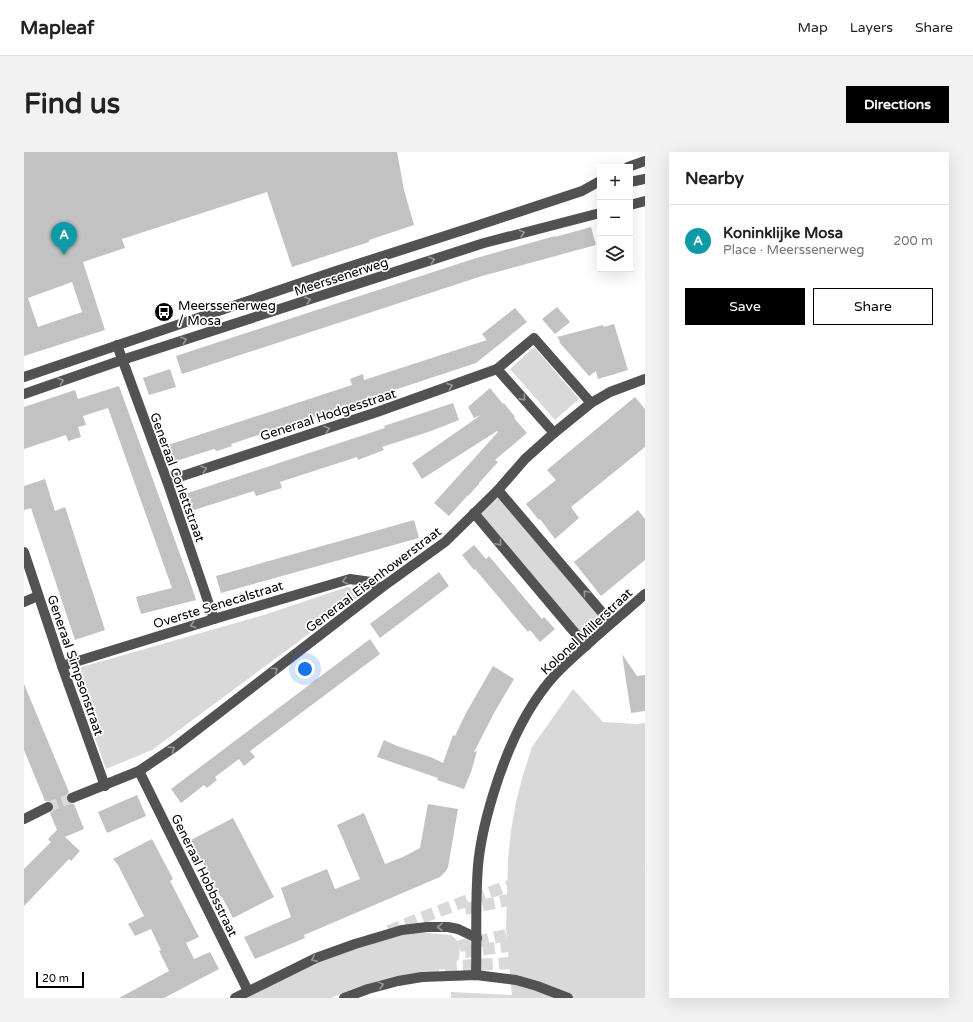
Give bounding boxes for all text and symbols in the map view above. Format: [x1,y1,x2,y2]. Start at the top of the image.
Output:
text: Mapleaf [20,17,94,39]
text: Map [798,19,828,36]
text: Layers [850,19,893,36]
text: Share [915,19,953,36]
button: Directions [846,86,949,123]
text: Find us [24,87,120,121]
map controls [597,164,633,272]
button: + [597,164,633,200]
text: Nearby [685,168,744,189]
button: − [597,200,633,236]
pin: A [51,222,77,255]
text: Koninklijke Mosa [723,224,843,242]
one-way arrow [519,230,525,238]
text: A [693,233,703,249]
text: 200 m [893,233,933,249]
button: layers [597,236,633,272]
text: Place · Meerssenerweg [723,242,865,258]
street label: Meerssenerweg [292,254,390,300]
one-way arrow [428,257,435,265]
button: Save [685,288,805,325]
button: Share [813,288,933,325]
one-way arrow [304,297,311,305]
place label: Meerssenerweg / Mosa [178,298,276,329]
bus stop icon: Meerssenerweg / Mosa [153,301,175,323]
one-way arrow [181,337,188,345]
one-way arrow [57,378,64,386]
one-way arrow [446,382,453,391]
street label: Generaal Hodgesstraat [258,385,398,444]
one-way arrow [518,393,526,401]
street label: Generaal Corlettstraat [146,410,208,544]
one-way arrow [324,425,331,433]
one-way arrow [200,465,207,474]
street label: Generaal Eisenhowerstraat [303,524,445,636]
one-way arrow [495,539,502,546]
one-way arrow [341,576,348,584]
street label: Overste Senecalstraat [151,578,285,632]
street label: Kolonel Millerstraat [537,585,636,678]
one-way arrow [584,591,591,598]
street label: Generaal Simpsonstraat [43,593,107,738]
one-way arrow [190,620,197,629]
your location [295,659,315,679]
one-way arrow [271,668,278,675]
one-way arrow [168,746,175,754]
street label: Generaal Hobbsstraat [167,812,241,939]
one-way arrow [437,923,443,931]
one-way arrow [311,954,318,962]
scale bar [36,970,84,989]
text: 20 m [42,972,69,985]
one-way arrow [377,981,384,990]

